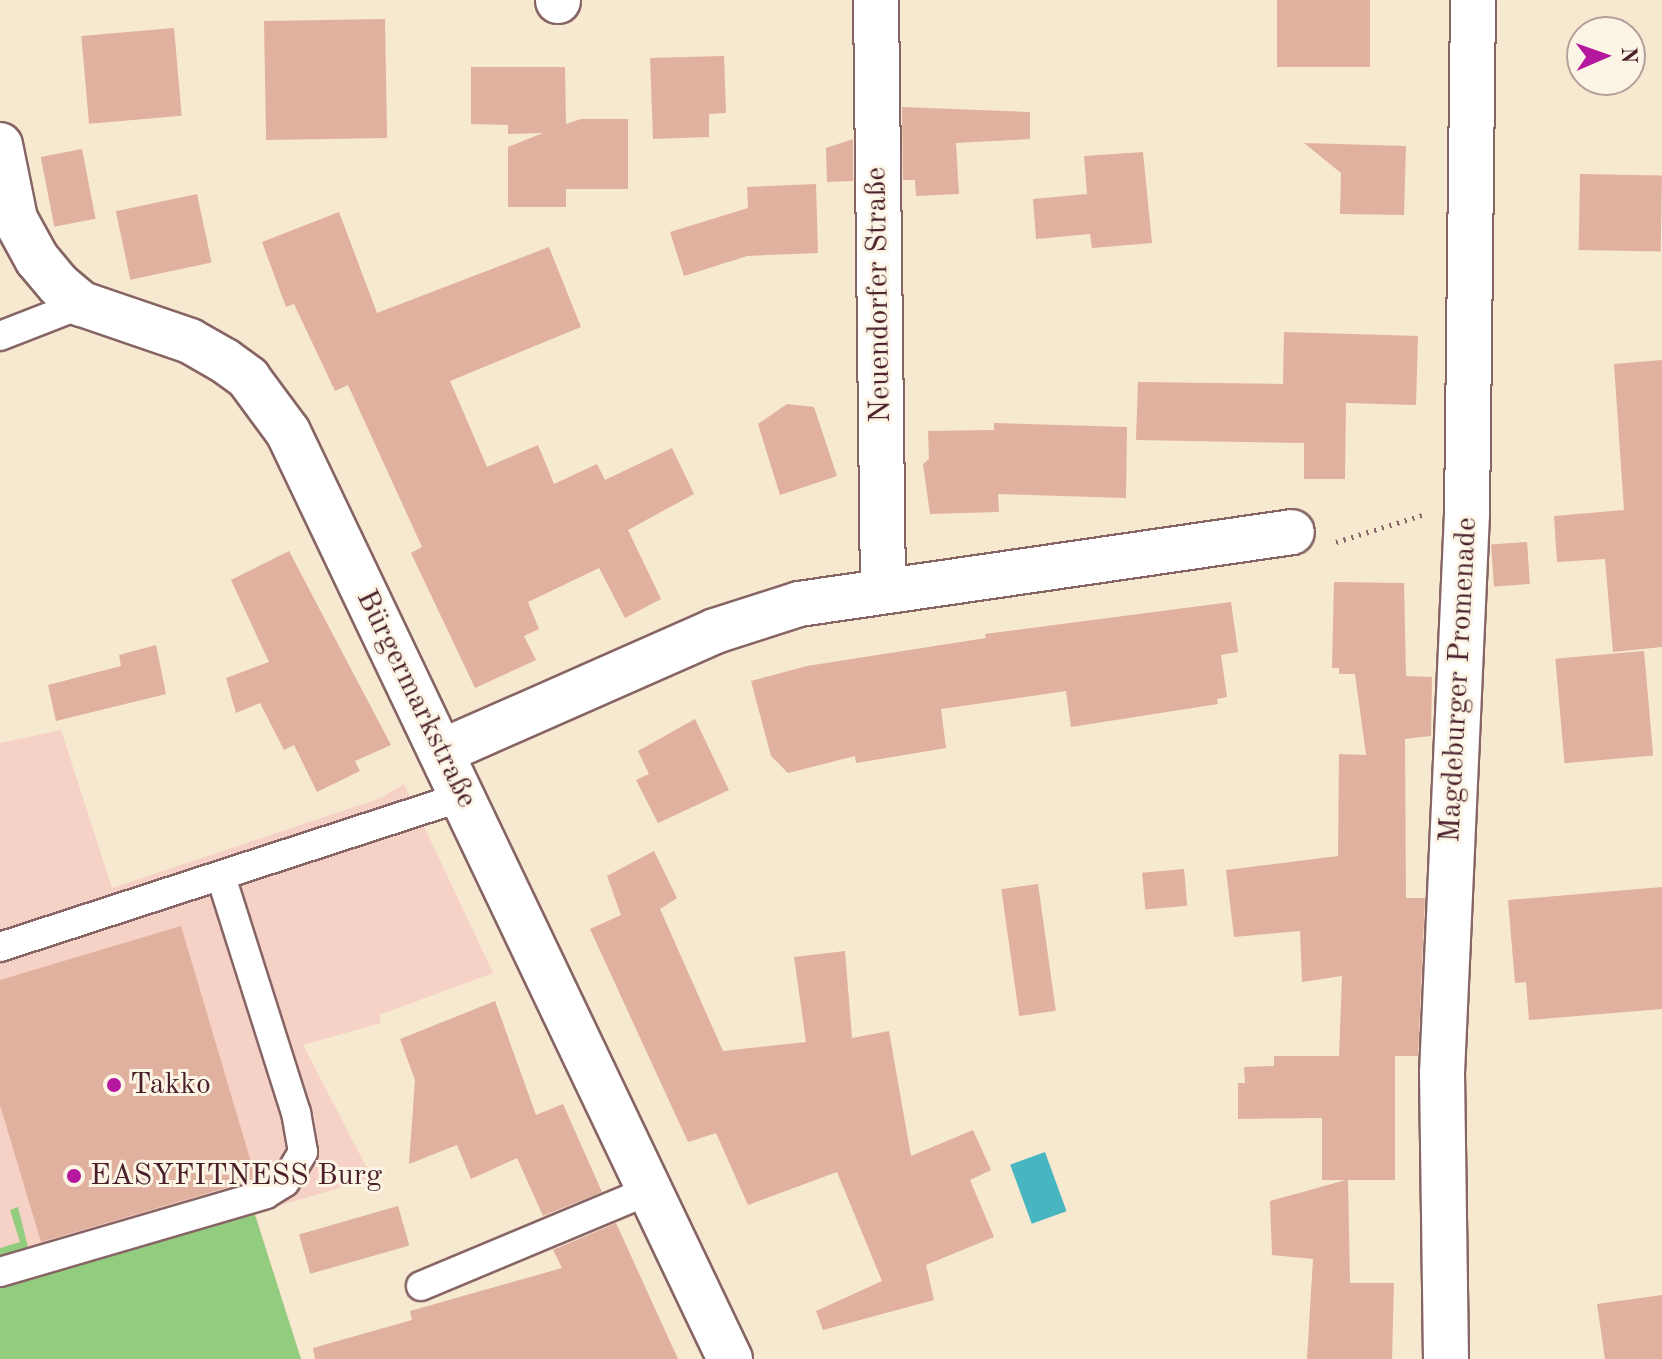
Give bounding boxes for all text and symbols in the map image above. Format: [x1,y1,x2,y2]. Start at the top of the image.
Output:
north arrow [1566,16,1646,96]
text: N [1617,46,1639,64]
street label: Neuendorfer Straße [859,167,899,423]
street label: Magdeburger Promenade [1433,516,1485,844]
street label: Bürgermarkstraße [348,584,484,814]
place label: Takko [130,1067,211,1103]
marker: Takko [105,1076,123,1094]
place label: EASYFITNESS Burg [90,1158,382,1194]
marker: EASYFITNESS Burg [65,1167,83,1185]

